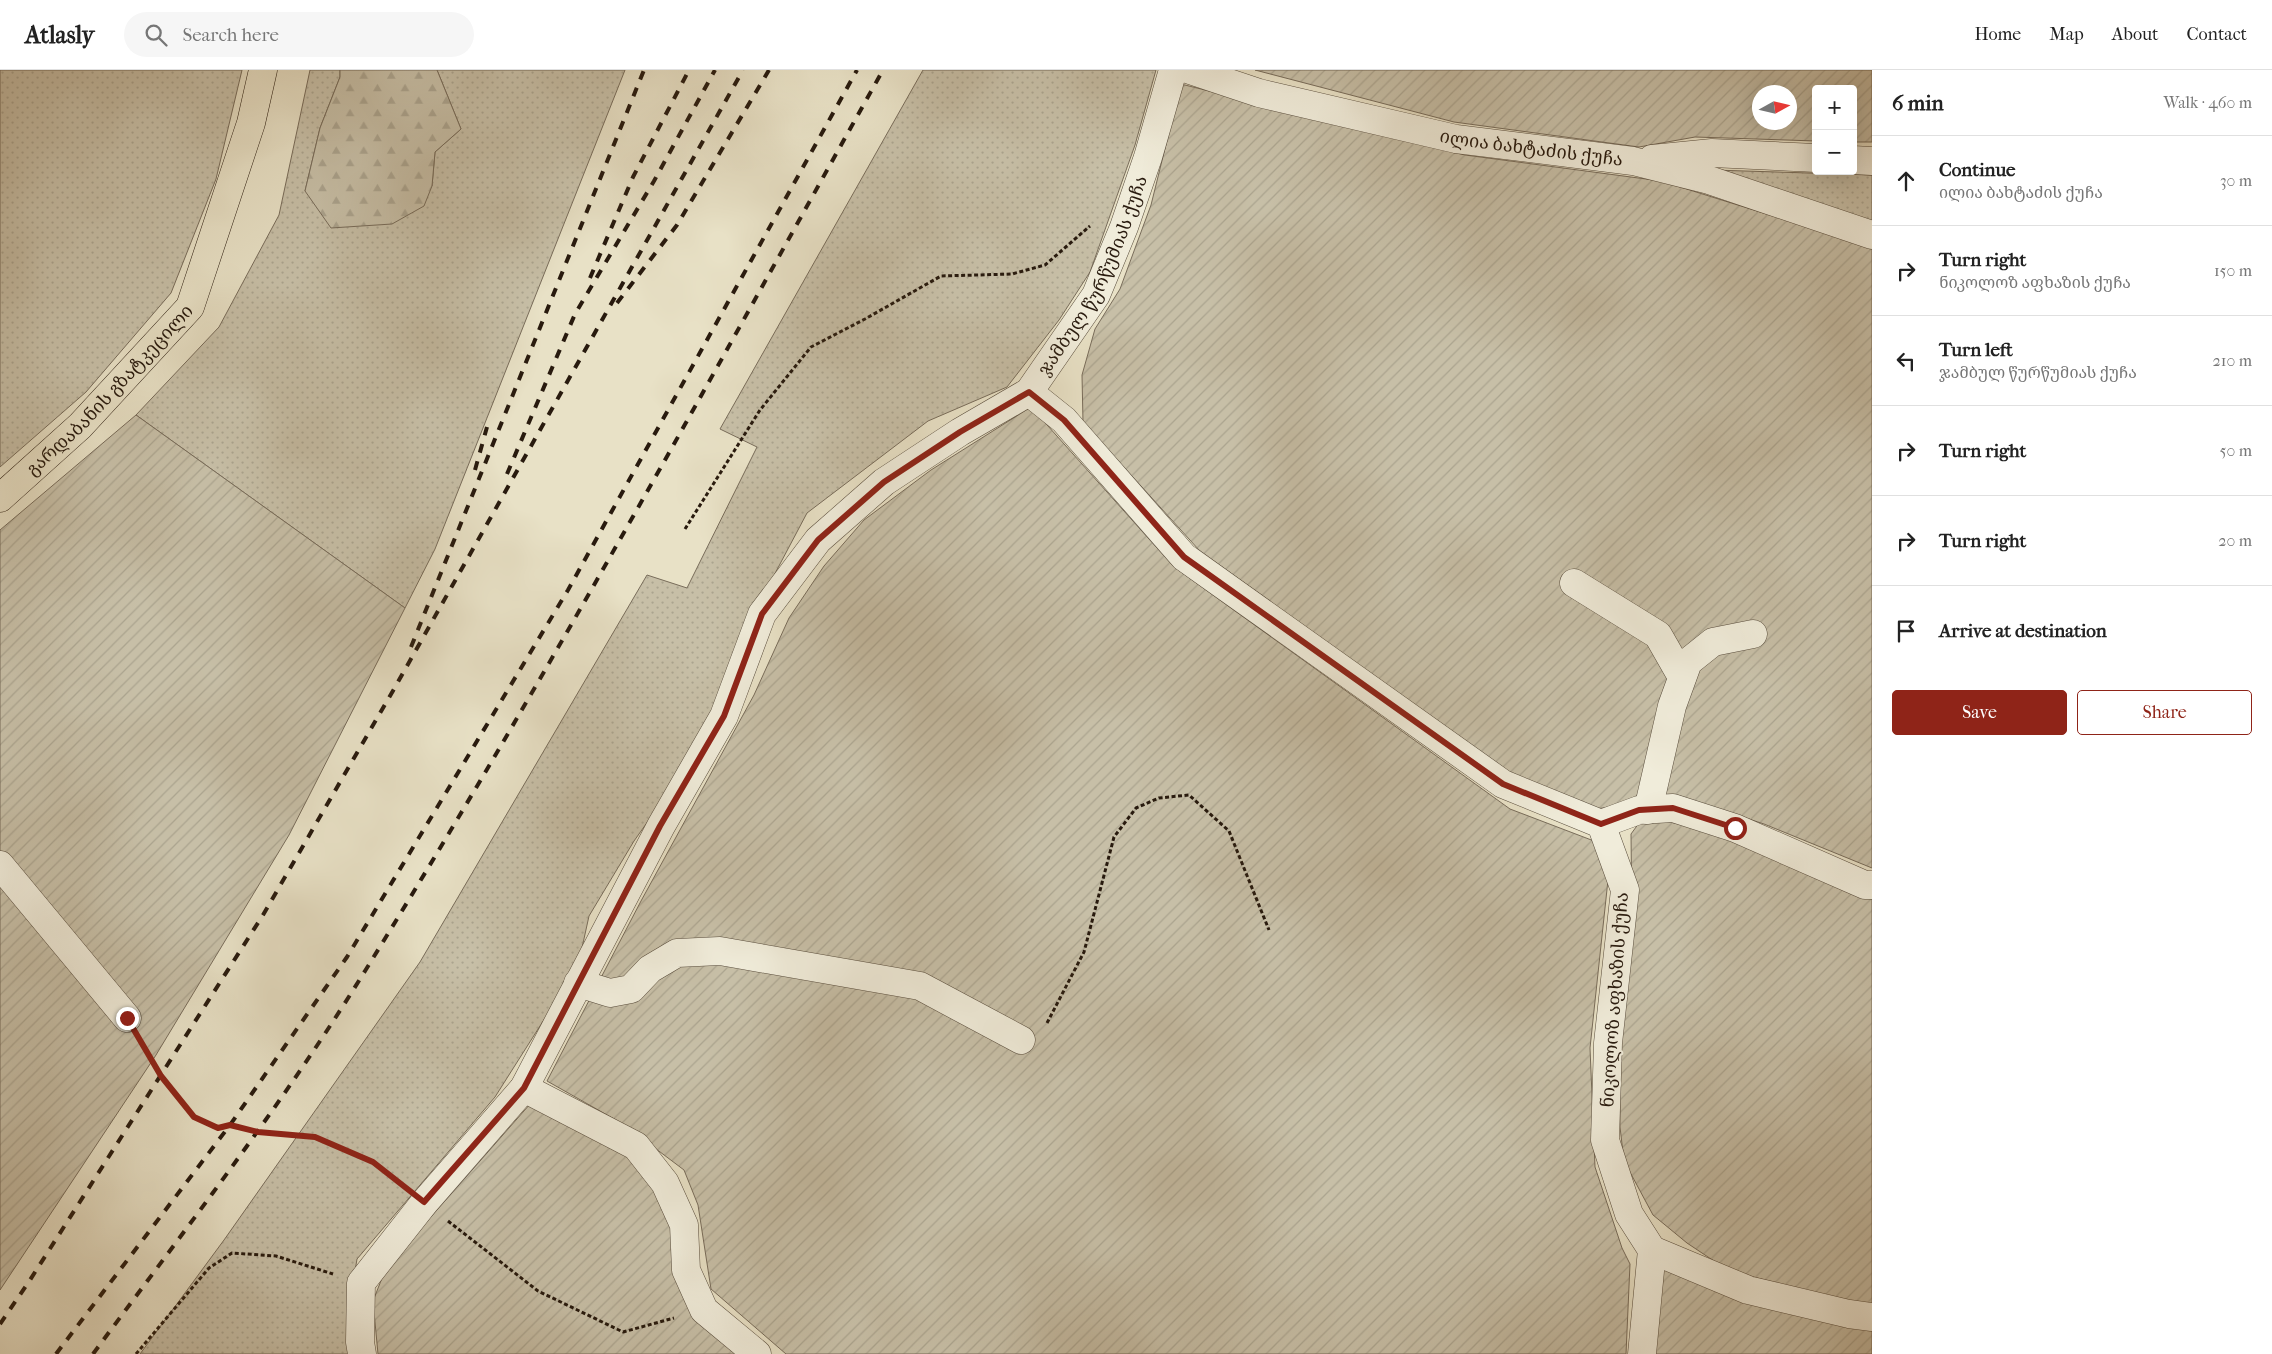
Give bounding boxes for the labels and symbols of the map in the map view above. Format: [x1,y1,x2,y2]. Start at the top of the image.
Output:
north arrow [1752,85,1797,130]
street label: ილია ბახტაძის ქუჩა [1438,125,1624,170]
street label: ჯამბულ წურწუმიას ქუჩა [1033,173,1151,379]
street label: გარდაბანის გზატკეცილი [22,300,197,480]
route start [1724,817,1747,840]
street label: ნიკოლოზ აფხაზის ქუჩა [1597,892,1633,1108]
route end [116,1007,139,1030]

